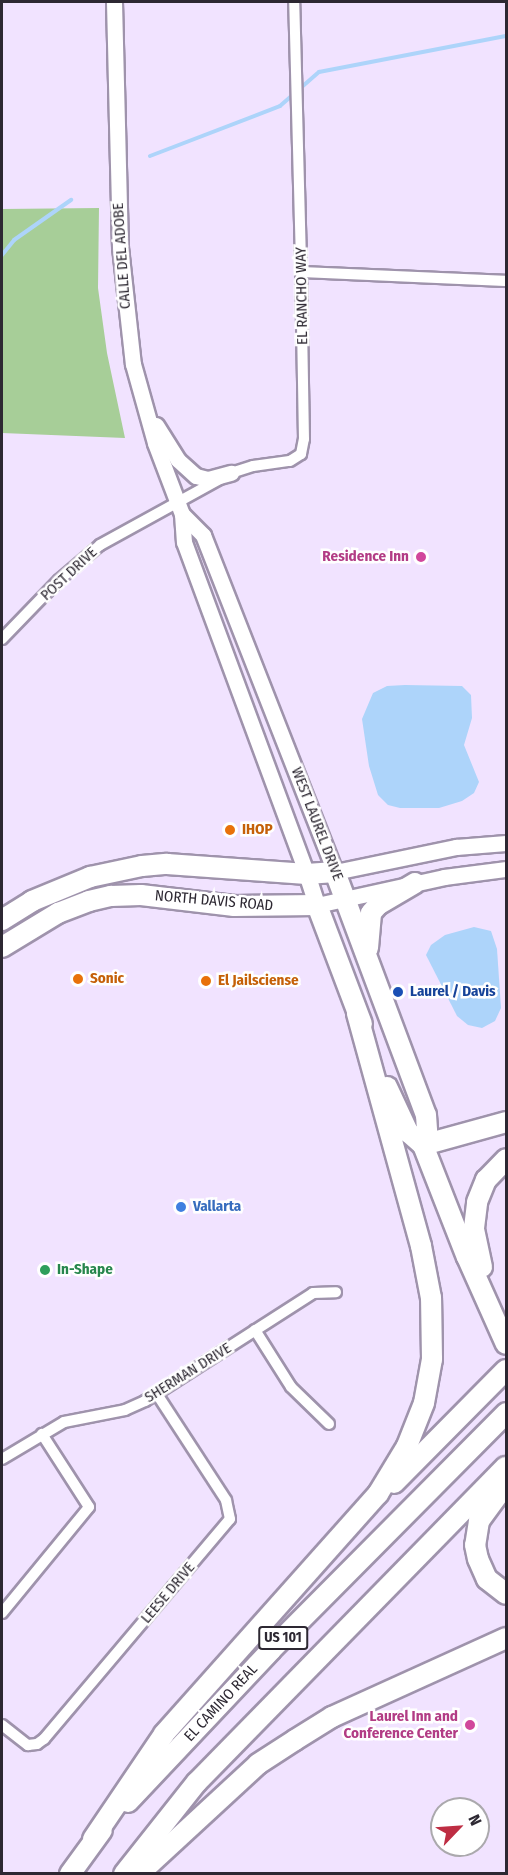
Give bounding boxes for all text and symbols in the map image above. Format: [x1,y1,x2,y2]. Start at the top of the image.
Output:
street label: CALLE DEL ADOBE [109,202,135,310]
street label: EL RANCHO WAY [292,247,312,345]
street label: POST DRIVE [37,543,101,605]
place label: Residence Inn [322,548,409,566]
marker: Residence Inn [414,550,428,564]
street label: WEST LAUREL DRIVE [287,765,347,883]
place label: IHOP [242,821,273,839]
marker: IHOP [223,823,237,837]
street label: NORTH DAVIS ROAD [154,887,274,915]
place label: Sonic [90,970,124,988]
marker: Sonic [71,972,85,986]
place label: El Jailsciense [218,972,299,990]
marker: El Jailsciense [199,974,213,988]
place label: Laurel / Davis [410,983,496,1001]
marker: Laurel / Davis [391,985,405,999]
place label: Vallarta [193,1198,241,1216]
marker: Vallarta [174,1200,188,1214]
place label: In-Shape [57,1261,113,1279]
marker: In-Shape [38,1263,52,1277]
street label: SHERMAN DRIVE [142,1339,234,1407]
street label: LEESE DRIVE [137,1559,199,1627]
road number: US 101 [258,1627,308,1649]
street label: EL CAMINO REAL [181,1661,261,1745]
place label: Laurel Inn and Conference Center [344,1707,458,1742]
marker: Laurel Inn and Conference Center [463,1718,477,1732]
north arrow [430,1797,490,1857]
text: N [464,1812,486,1828]

